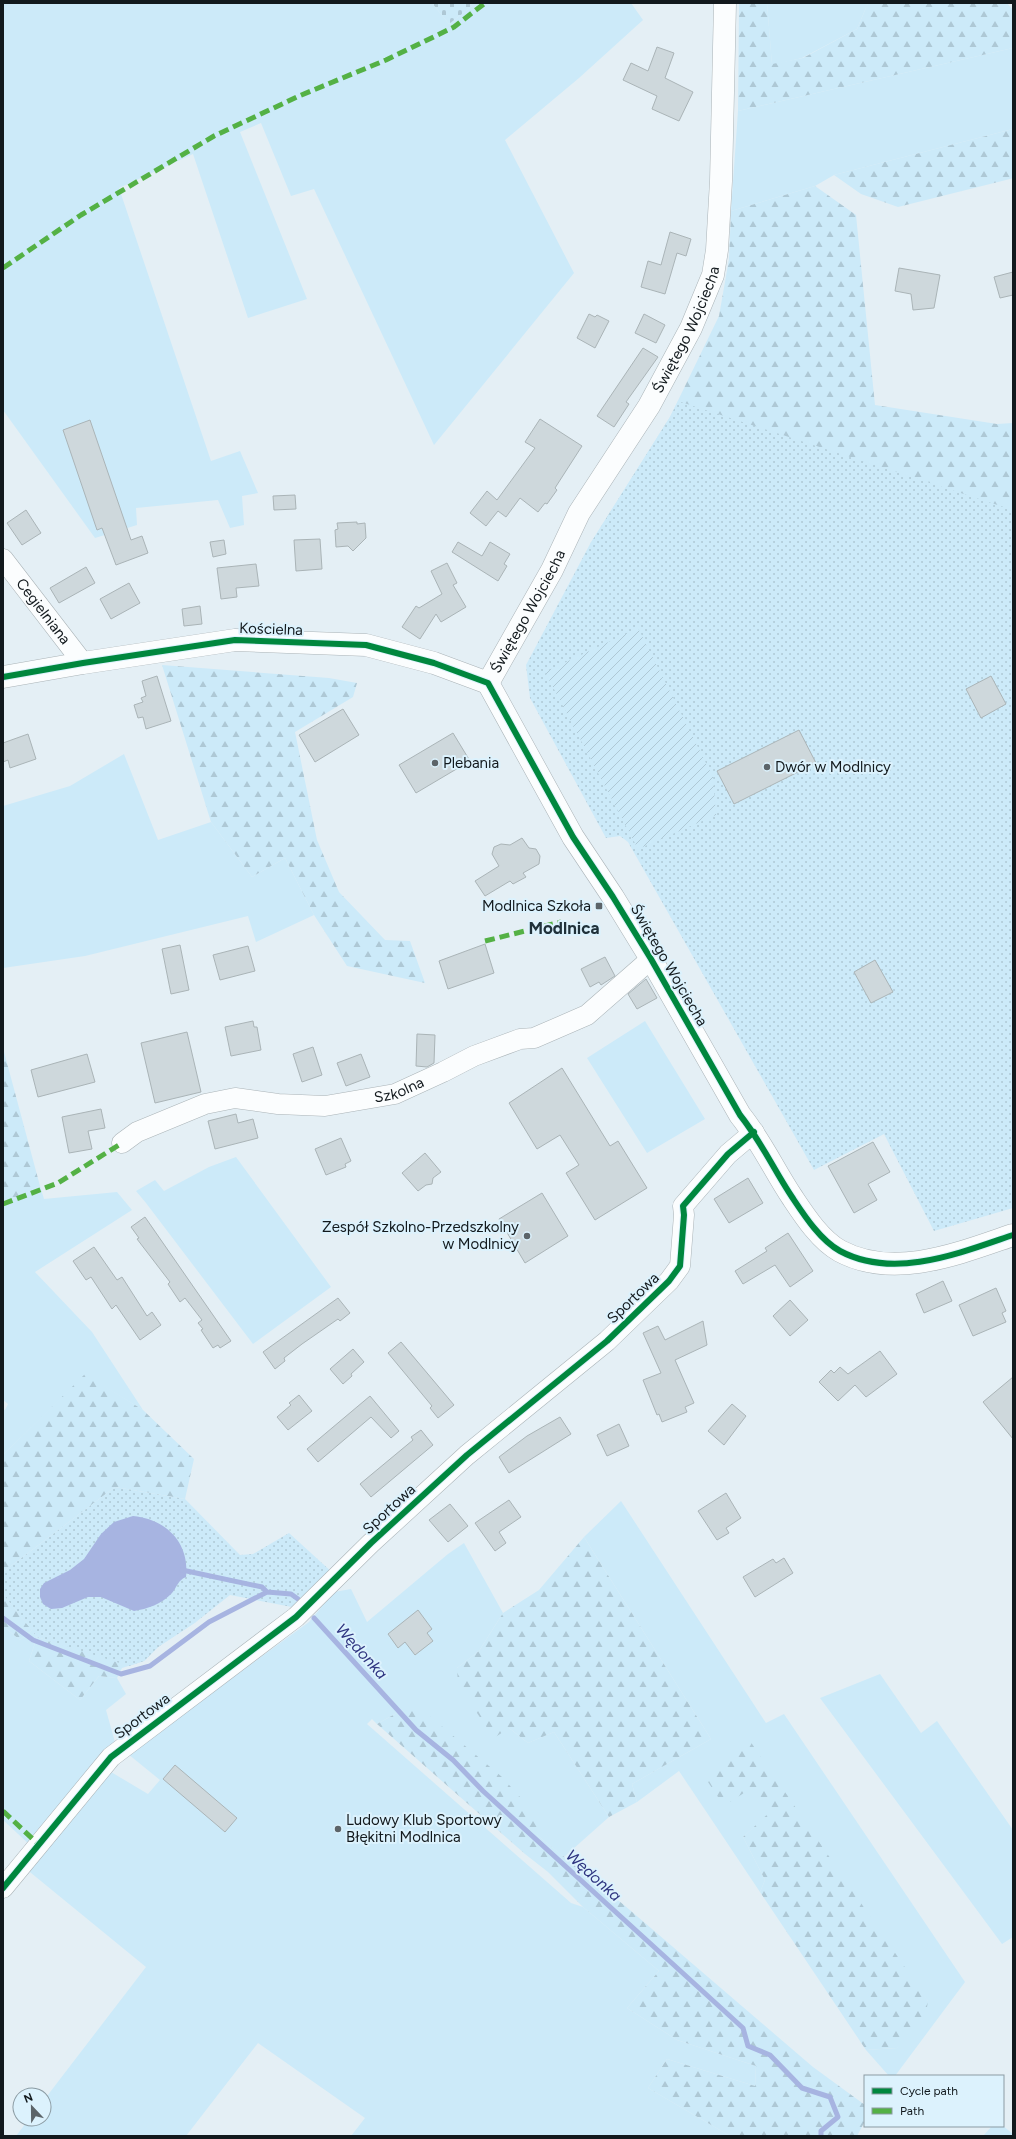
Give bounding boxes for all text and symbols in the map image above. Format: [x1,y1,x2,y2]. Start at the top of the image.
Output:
street label: Świętego Wojciecha [649,265,723,396]
street label: Świętego Wojciecha [487,547,569,676]
street label: Cegielniana [12,575,74,648]
street label: Kościelna [239,619,303,639]
place label: Plebania [443,754,499,772]
marker: Plebania [430,758,440,768]
place label: Dwór w Modlnicy [775,758,891,776]
marker: Dwór w Modlnicy [762,762,772,772]
place label: Modlnica Szkoła [482,897,591,915]
marker: Modlnica Szkoła [594,901,604,911]
street label: Świętego Wojciecha [627,901,711,1029]
district label: Modlnica [528,918,600,938]
street label: Szkolna [373,1073,427,1106]
place label: Zespół Szkolno-Przedszkolny w Modlnicy [322,1218,519,1253]
marker: Zespół Szkolno-Przedszkolny w Modlnicy [522,1231,532,1241]
street label: Sportowa [603,1269,663,1327]
street label: Sportowa [359,1480,419,1538]
water label: Wędonka [332,1620,391,1683]
street label: Sportowa [111,1689,173,1743]
place label: Ludowy Klub Sportowy Błękitni Modlnica [346,1811,502,1846]
marker: Ludowy Klub Sportowy Błękitni Modlnica [333,1824,343,1834]
water label: Wędonka [562,1846,625,1905]
legend [864,2075,1004,2127]
text: Cycle path [900,2084,958,2098]
north arrow [12,2087,52,2127]
text: N [22,2091,35,2106]
text: Path [900,2104,924,2118]

